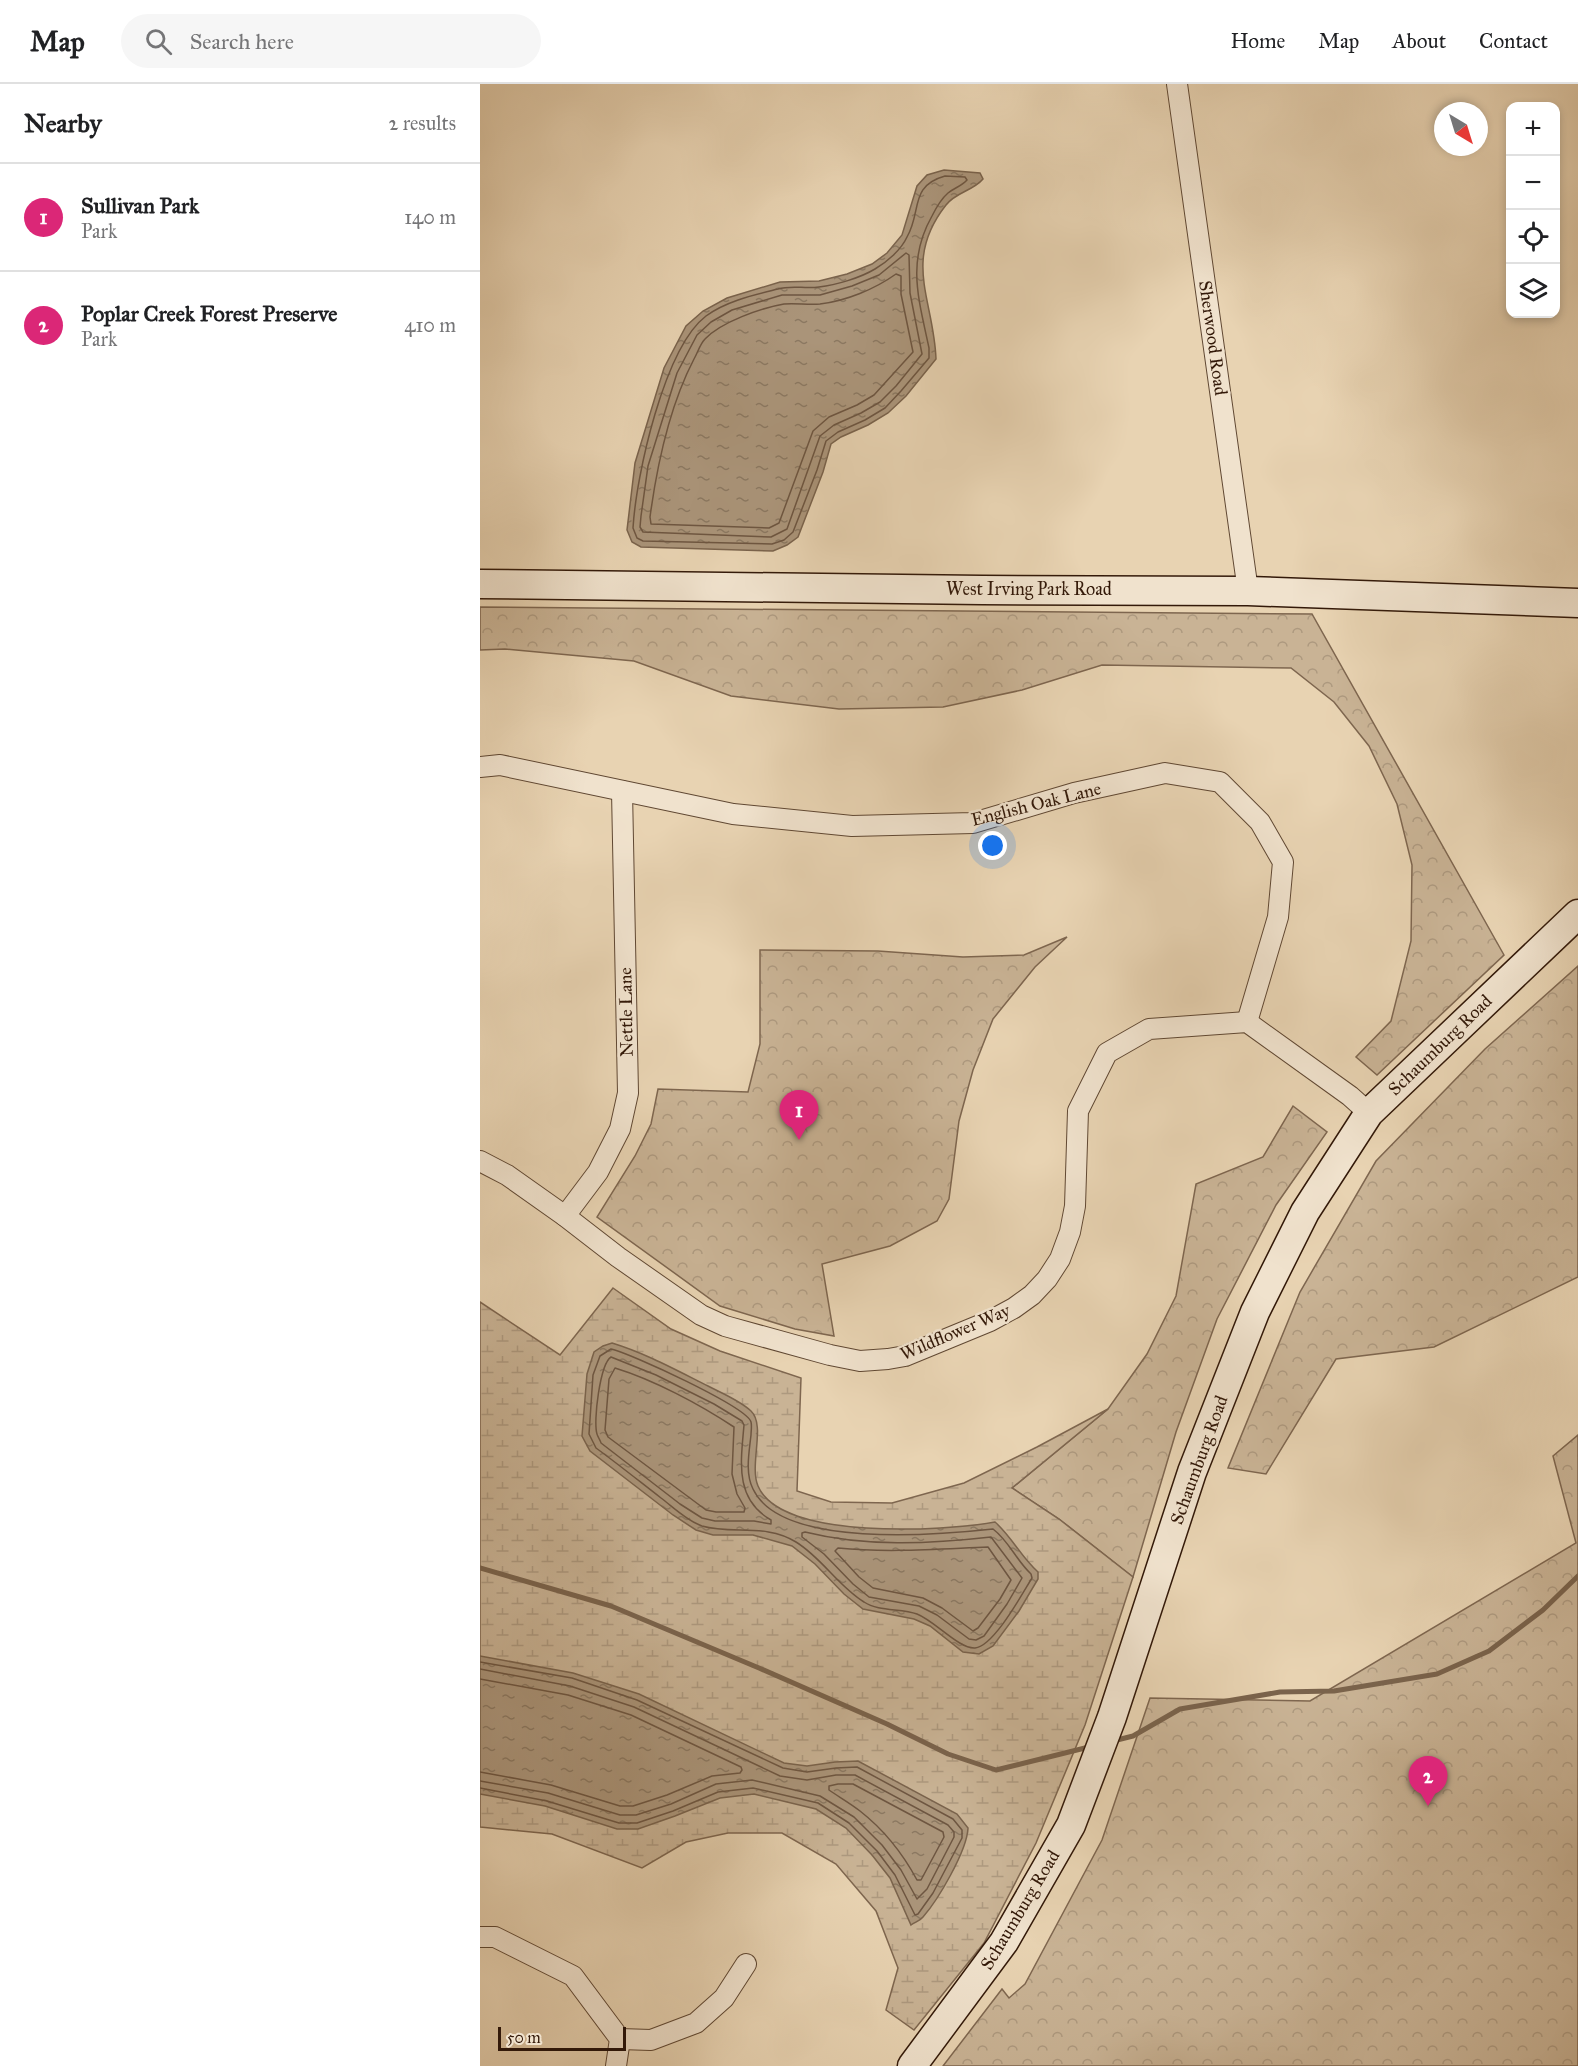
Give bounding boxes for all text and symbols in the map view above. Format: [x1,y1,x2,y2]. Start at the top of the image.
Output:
search box [121,14,541,68]
text: Map [30,24,85,59]
icon: search [142,25,175,58]
text: Search here [190,28,294,55]
text: Home [1230,28,1285,54]
text: Map [1318,28,1359,54]
text: About [1392,28,1446,54]
text: Contact [1479,28,1548,54]
north arrow [1434,102,1488,156]
map controls [1506,102,1560,318]
button: + [1506,102,1560,156]
text: Nearby [24,107,102,139]
text: 2 results [388,111,456,135]
button: − [1506,156,1560,210]
text: Sullivan Park [81,192,199,219]
text: 1 [40,205,47,229]
text: 140 m [404,205,456,229]
button: locate [1506,210,1560,264]
text: Park [81,219,117,243]
button: layers [1506,264,1560,318]
street label: Sherwood Road [1194,279,1232,397]
text: Poplar Creek Forest Preserve [81,300,338,327]
text: 2 [39,313,48,337]
text: 410 m [404,313,456,337]
text: Park [81,327,117,351]
street label: West Irving Park Road [946,578,1112,601]
street label: English Oak Lane [969,777,1103,832]
your location [978,831,1007,860]
street label: Nettle Lane [614,967,638,1057]
street label: Schaumburg Road [1384,990,1497,1101]
pin: 1 [780,1090,818,1140]
street label: Wildflower Way [897,1299,1014,1365]
street label: Schaumburg Road [1165,1392,1234,1528]
pin: 2 [1408,1756,1448,1806]
street label: Schaumburg Road [976,1846,1065,1974]
scale bar [498,2024,626,2052]
text: 50 m [507,2028,541,2047]

